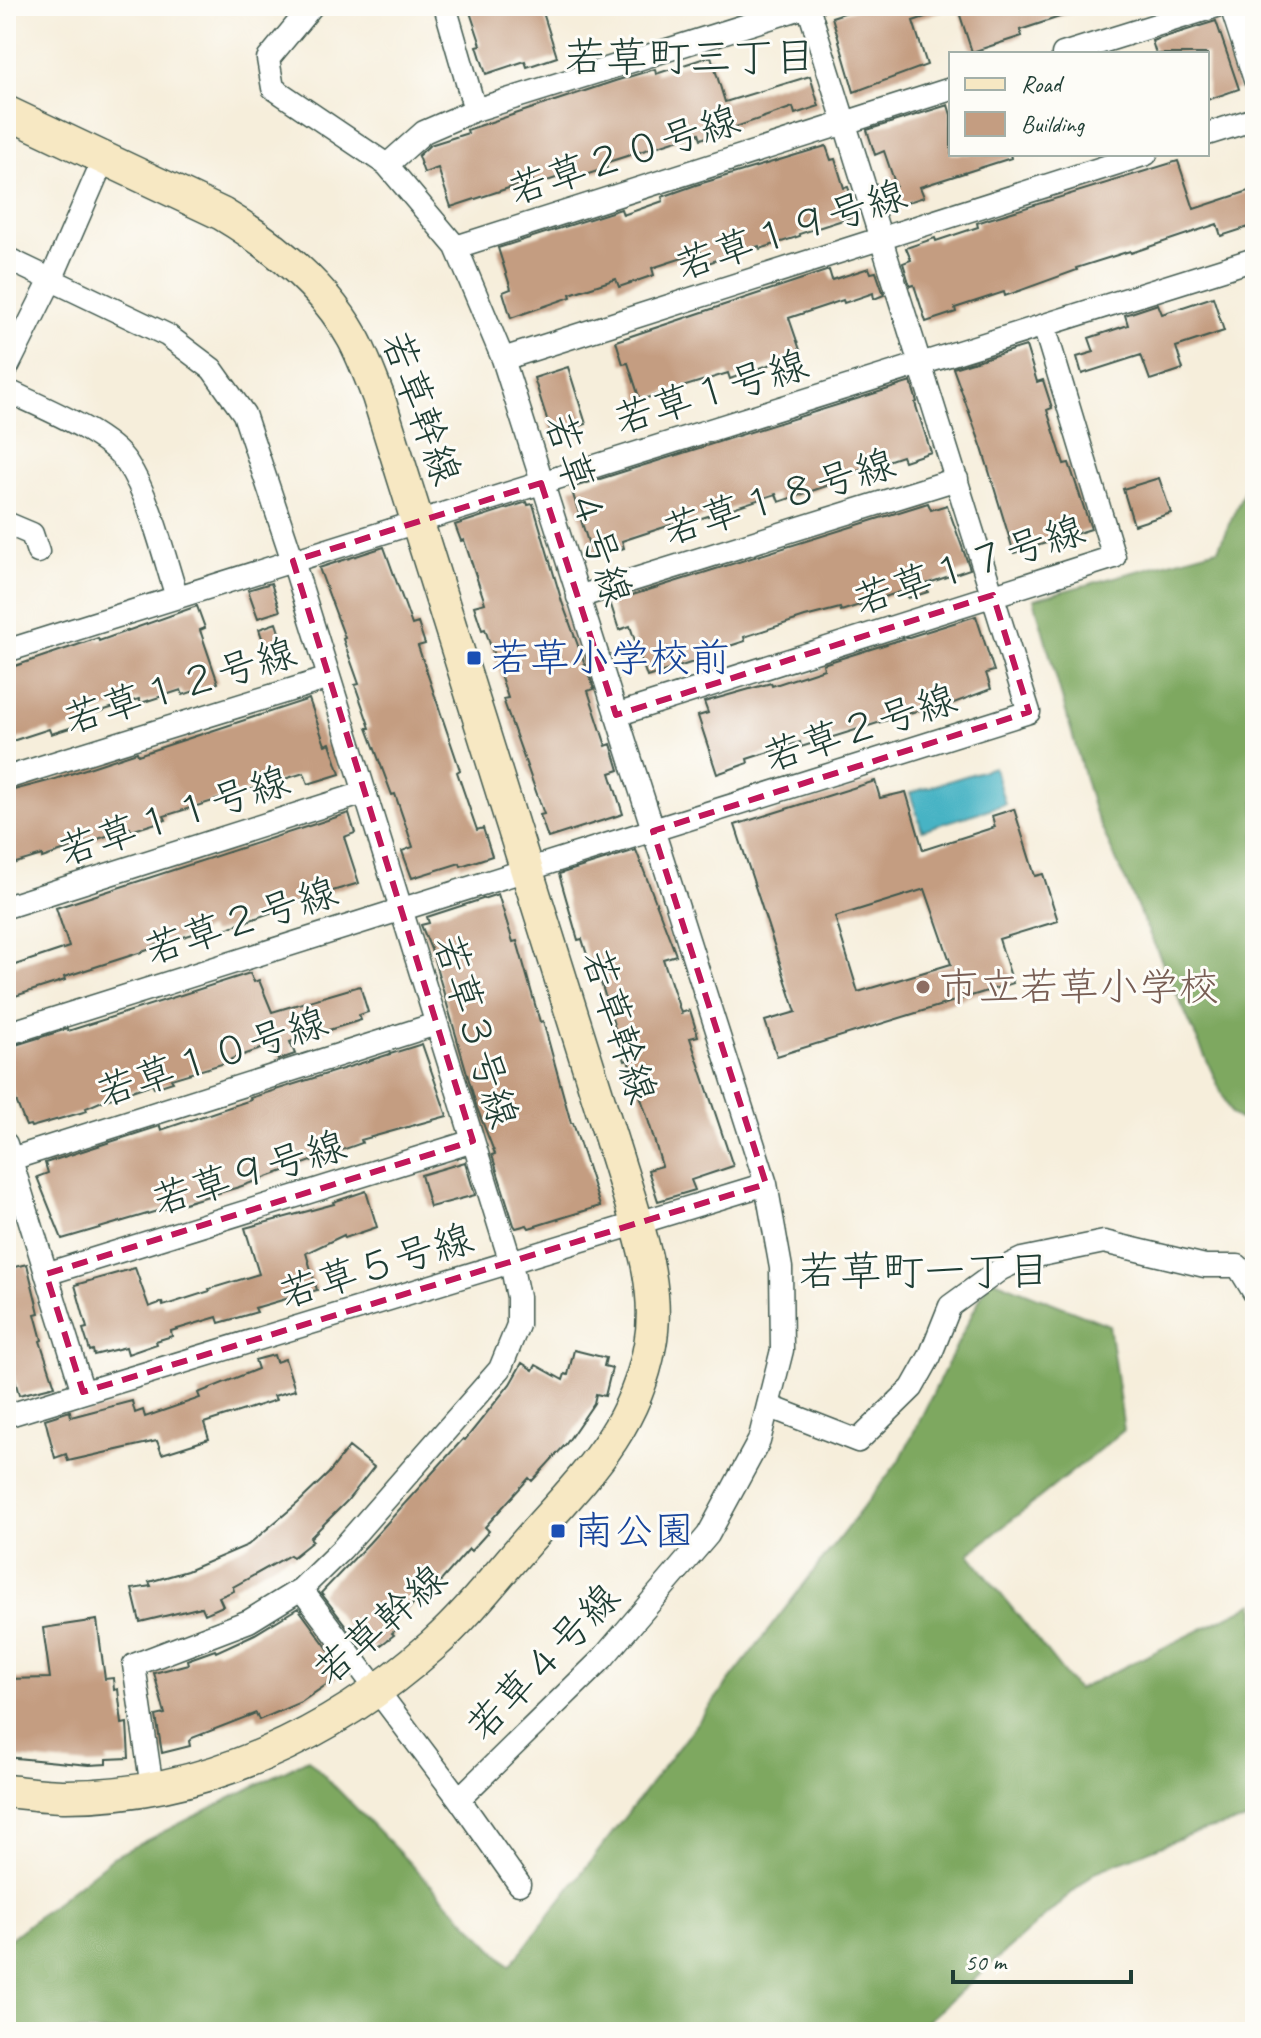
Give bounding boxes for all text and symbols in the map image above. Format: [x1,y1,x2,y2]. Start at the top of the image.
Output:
district label: 若草町三丁目 [564,31,816,84]
legend [949,52,1209,156]
text: Road [1021,69,1065,99]
street label: 若草２０号線 [502,94,746,216]
text: Building [1021,109,1086,139]
street label: 若草１９号線 [669,169,913,291]
street label: 若草幹線 [370,324,472,492]
street label: 若草１号線 [608,339,814,445]
street label: 若草４号線 [533,406,643,612]
street label: 若草１８号線 [657,438,901,556]
street label: 若草１７号線 [847,504,1091,626]
street label: 若草１２号線 [58,627,302,745]
place label: 若草小学校前 [490,633,730,683]
marker: 若草小学校前 [465,649,483,667]
street label: 若草２号線 [757,673,963,783]
street label: 若草１１号線 [52,755,296,877]
street label: 若草２号線 [138,866,344,976]
street label: 若草３号線 [423,928,529,1134]
street label: 若草幹線 [571,942,667,1110]
place label: 市立若草小学校 [939,962,1219,1012]
marker: 市立若草小学校 [914,978,932,996]
street label: 若草１０号線 [90,996,334,1118]
street label: 若草９号線 [146,1120,352,1226]
street label: 若草５号線 [273,1213,479,1319]
district label: 若草町一丁目 [798,1245,1050,1298]
place label: 南公園 [574,1506,694,1556]
marker: 南公園 [549,1522,567,1540]
street label: 若草幹線 [303,1554,457,1696]
street label: 若草４号線 [456,1573,630,1751]
scale bar [953,1934,1131,1984]
text: 50 m [965,1947,1008,1977]

